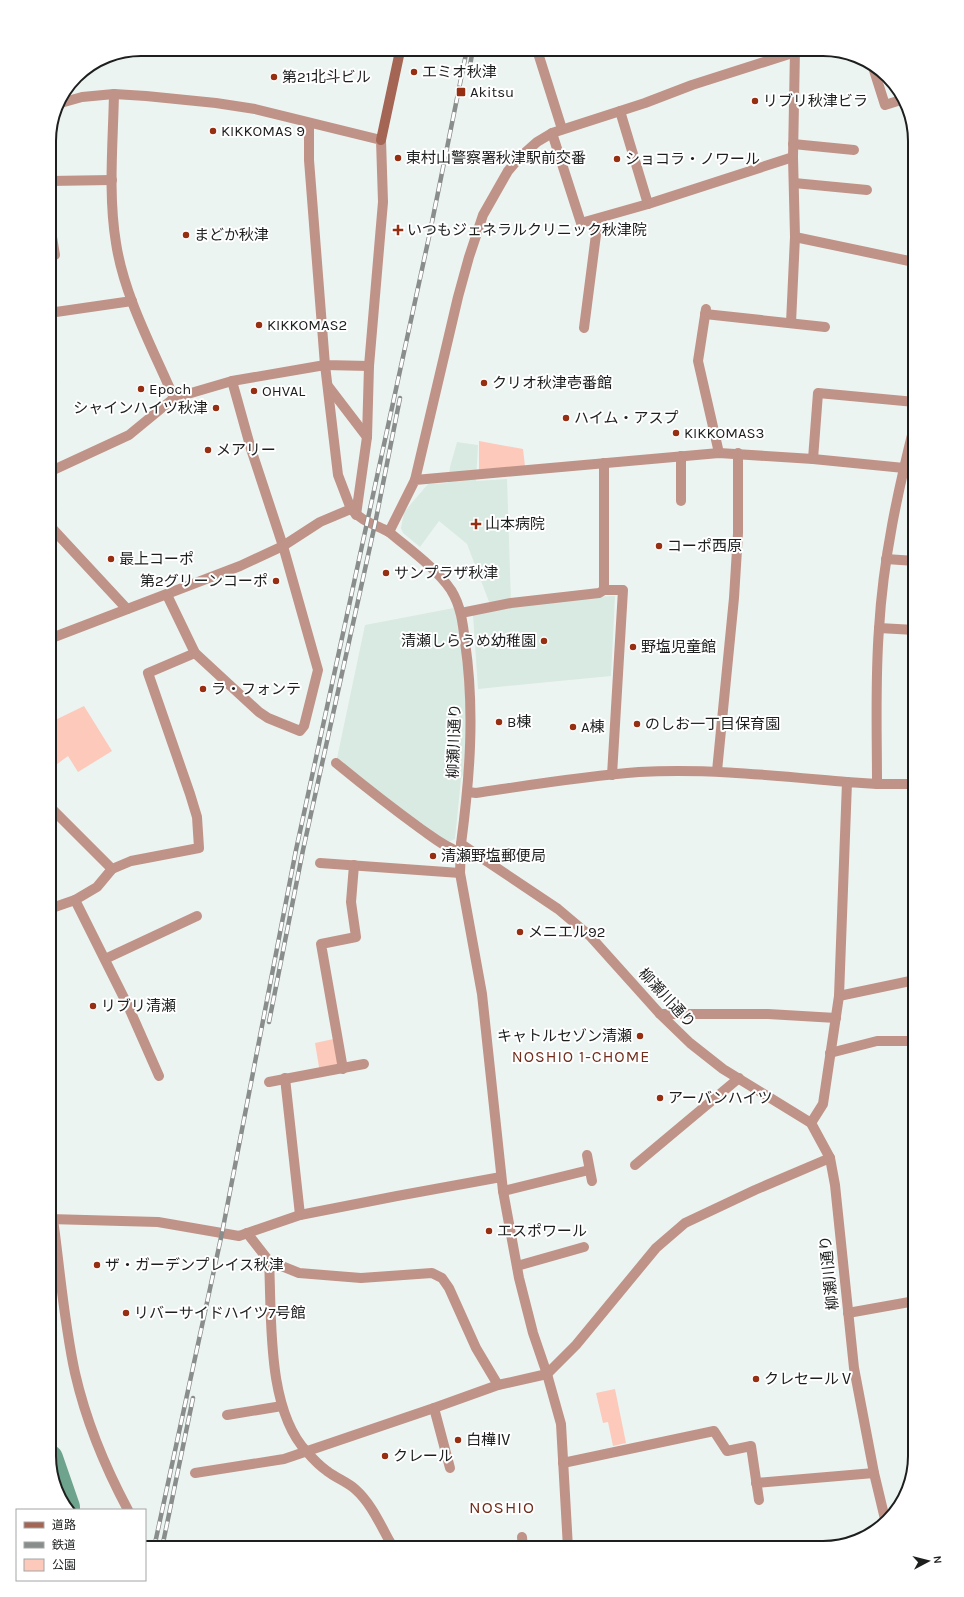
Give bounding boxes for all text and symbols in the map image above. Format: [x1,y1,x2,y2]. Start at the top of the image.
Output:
place label: エミオ秋津 [422,63,497,81]
marker: エミオ秋津 [409,67,419,77]
place label: 第21北斗ビル [282,68,371,86]
marker: 第21北斗ビル [269,72,279,82]
place label: Akitsu [470,83,514,101]
marker: Akitsu [455,86,467,98]
place label: リブリ秋津ビラ [763,92,868,110]
marker: リブリ秋津ビラ [750,96,760,106]
place label: KIKKOMAS 9 [221,122,305,140]
marker: KIKKOMAS 9 [208,126,218,136]
place label: 東村山警察署秋津駅前交番 [406,149,586,167]
place label: ショコラ・ノワール [625,150,760,168]
marker: 東村山警察署秋津駅前交番 [393,153,403,163]
marker: ショコラ・ノワール [612,154,622,164]
place label: いつもジェネラルクリニック秋津院 [407,221,647,239]
marker: いつもジェネラルクリニック秋津院 [392,224,404,236]
place label: まどか秋津 [194,226,269,244]
marker: まどか秋津 [181,230,191,240]
place label: KIKKOMAS2 [267,316,347,334]
marker: KIKKOMAS2 [254,320,264,330]
place label: クリオ秋津壱番館 [492,374,612,392]
marker: クリオ秋津壱番館 [479,378,489,388]
place label: Epoch [149,380,191,398]
place label: OHVAL [262,382,305,400]
marker: Epoch [136,384,146,394]
marker: OHVAL [249,386,259,396]
place label: シャインハイツ秋津 [73,399,208,417]
marker: シャインハイツ秋津 [211,403,221,413]
place label: ハイム・アスプ [574,409,678,427]
marker: ハイム・アスプ [561,413,571,423]
place label: KIKKOMAS3 [684,424,764,442]
marker: KIKKOMAS3 [671,428,681,438]
place label: メアリー [216,441,276,459]
marker: メアリー [203,445,213,455]
place label: 山本病院 [485,515,545,533]
marker: 山本病院 [470,518,482,530]
place label: コーポ西原 [667,537,742,555]
marker: コーポ西原 [654,541,664,551]
place label: 最上コーポ [119,550,194,568]
marker: 最上コーポ [106,554,116,564]
place label: サンプラザ秋津 [394,564,499,582]
marker: サンプラザ秋津 [381,568,391,578]
place label: 第2グリーンコーポ [140,572,268,590]
marker: 第2グリーンコーポ [271,576,281,586]
place label: 清瀬しらうめ幼稚園 [401,632,536,650]
marker: 清瀬しらうめ幼稚園 [539,636,549,646]
place label: 野塩児童館 [641,638,716,656]
marker: 野塩児童館 [628,642,638,652]
place label: ラ・フォンテ [211,680,301,698]
marker: ラ・フォンテ [198,684,208,694]
street label: 柳瀬川通り [444,703,464,779]
place label: B棟 [507,713,531,731]
place label: のしお一丁目保育園 [645,715,780,733]
marker: B棟 [494,717,504,727]
place label: A棟 [581,718,605,736]
marker: のしお一丁目保育園 [632,719,642,729]
marker: A棟 [568,722,578,732]
place label: 清瀬野塩郵便局 [441,847,546,865]
marker: 清瀬野塩郵便局 [428,851,438,861]
place label: メニエル92 [528,923,605,941]
marker: メニエル92 [515,927,525,937]
street label: 柳瀬川通り [635,964,699,1032]
place label: リブリ清瀬 [101,997,176,1015]
marker: リブリ清瀬 [88,1001,98,1011]
place label: キャトルセゾン清瀬 [497,1027,632,1045]
marker: キャトルセゾン清瀬 [635,1031,645,1041]
district label: NOSHIO 1-CHOME [512,1047,650,1066]
place label: アーバンハイツ [668,1089,772,1107]
marker: アーバンハイツ [655,1093,665,1103]
place label: エスポワール [497,1222,587,1240]
marker: エスポワール [484,1226,494,1236]
street label: 柳瀬川通り [816,1235,842,1311]
place label: ザ・ガーデンプレイス秋津 [105,1256,284,1274]
marker: ザ・ガーデンプレイス秋津 [92,1260,102,1270]
place label: リバーサイドハイツ7号館 [134,1304,305,1322]
marker: リバーサイドハイツ7号館 [121,1308,131,1318]
place label: クレセールⅤ [764,1370,854,1388]
marker: クレセールⅤ [751,1374,761,1384]
place label: 白樺Ⅳ [466,1431,511,1449]
marker: 白樺Ⅳ [453,1435,463,1445]
place label: クレール [393,1447,453,1465]
marker: クレール [380,1451,390,1461]
district label: NOSHIO [469,1497,535,1517]
legend [16,1509,146,1581]
text: 道路 [52,1518,76,1532]
text: 鉄道 [52,1538,76,1552]
north arrow [908,1541,948,1581]
text: N [930,1555,944,1565]
text: 公園 [52,1558,76,1572]

